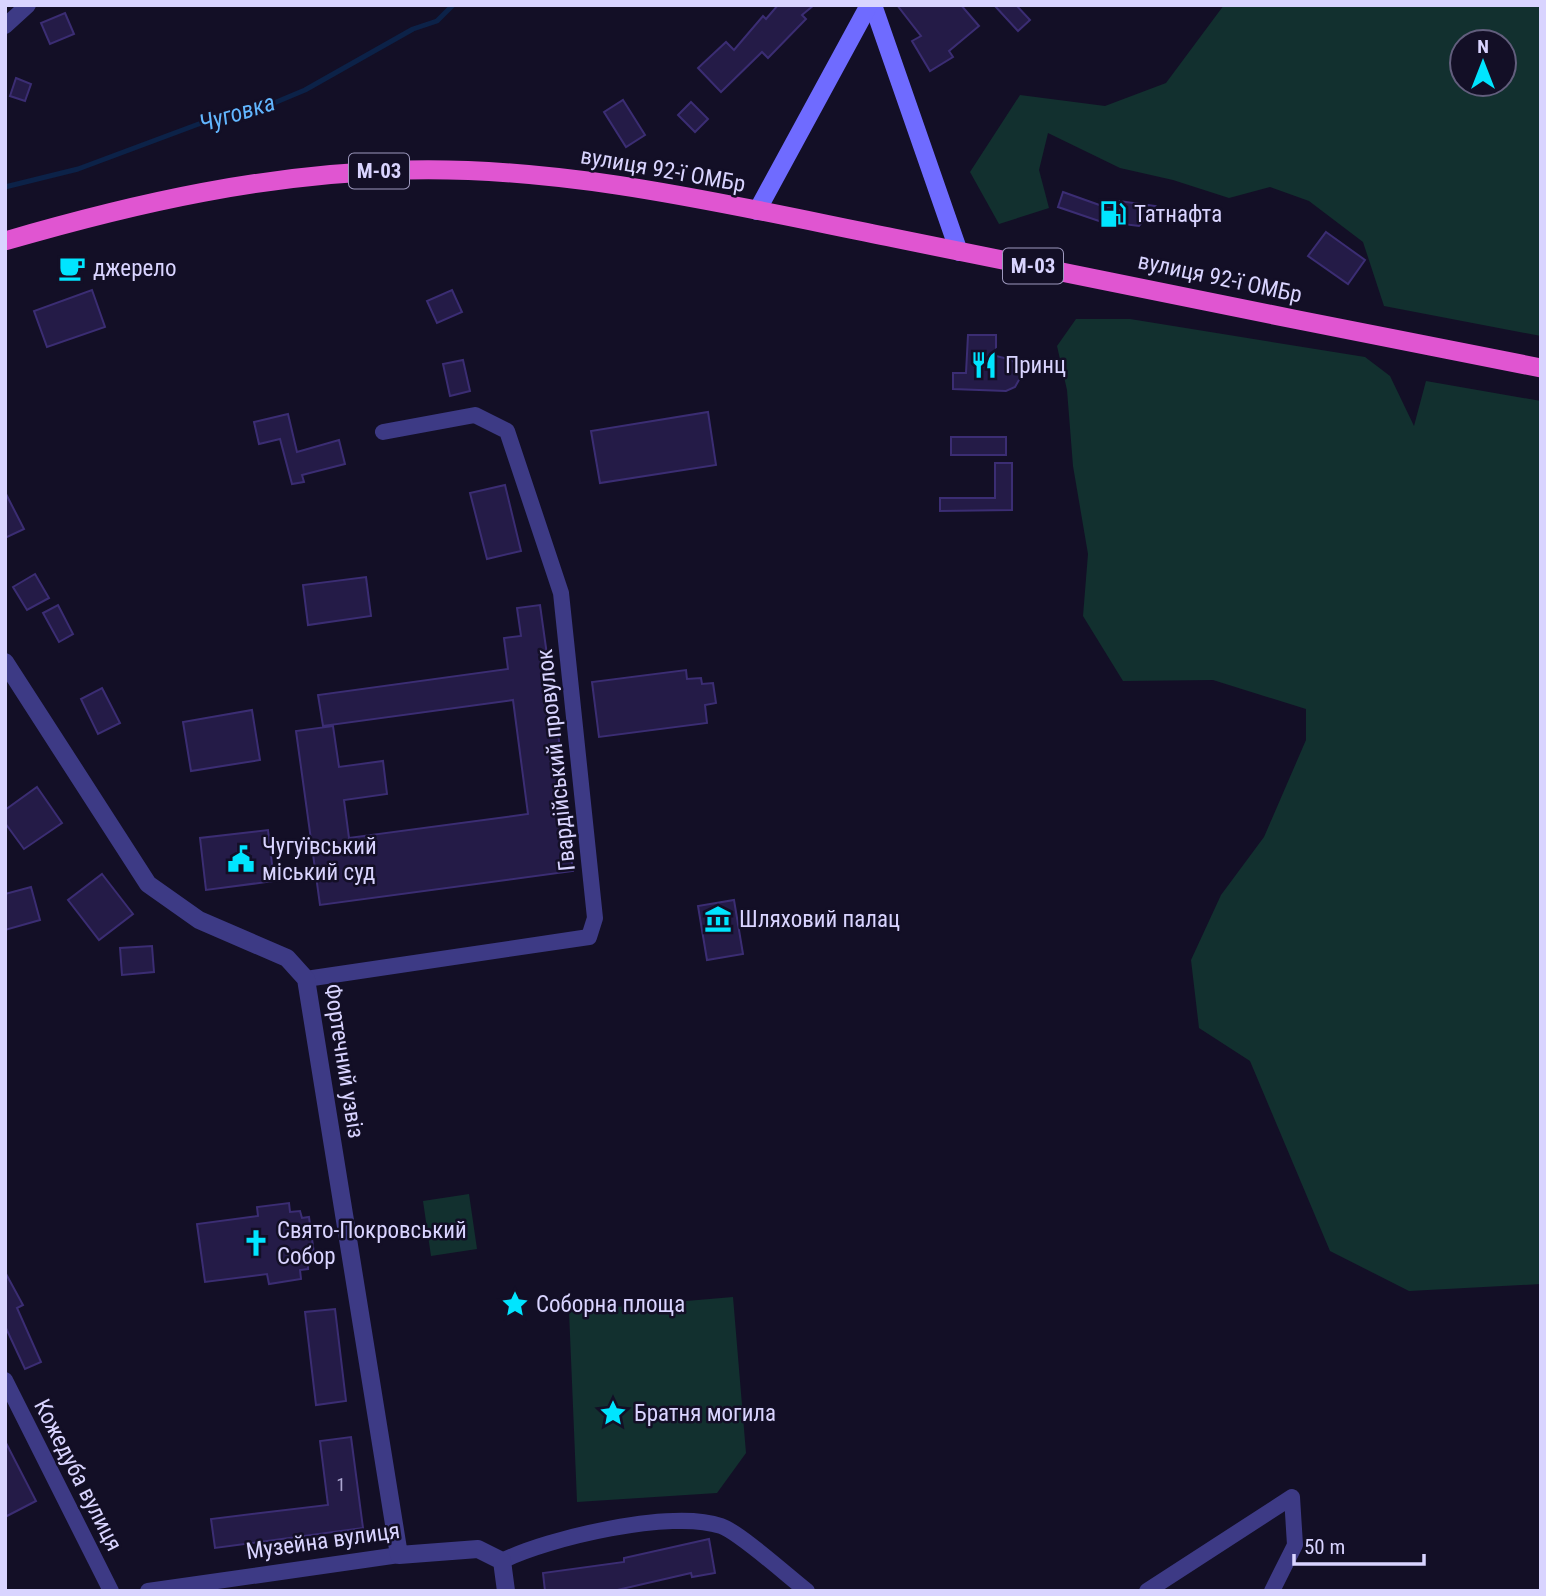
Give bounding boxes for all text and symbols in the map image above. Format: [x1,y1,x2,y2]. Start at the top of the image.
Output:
north arrow [1448,28,1518,98]
text: N [1477,35,1489,58]
water label: Чуговка [196,88,278,138]
street label: вулиця 92-ї ОМБр [578,142,748,198]
road number: М-03 [349,154,409,188]
fuel station icon: Татнафта [1098,199,1128,229]
place label: Татнафта [1134,201,1222,228]
street label: вулиця 92-ї ОМБр [1136,247,1304,309]
road number: М-03 [1003,248,1063,284]
cafe icon: джерело [57,253,87,283]
place label: джерело [93,255,177,282]
restaurant icon: Принц [969,350,999,380]
place label: Принц [1005,352,1066,379]
street label: Гвардійський провулок [531,648,581,872]
place label: Чугуївський міський суд [262,833,377,886]
public building icon: Чугуївський міський суд [226,844,256,874]
museum icon: Шляховий палац [703,904,733,934]
place label: Шляховий палац [739,906,900,933]
street label: Фортечний узвіз [318,982,370,1140]
place label: Свято-Покровський Собор [277,1217,467,1270]
church icon: Свято-Покровський Собор [241,1228,271,1258]
place icon: Соборна площа [500,1289,530,1319]
place label: Соборна площа [536,1291,685,1318]
street label: Кожедуба вулиця [28,1395,128,1555]
place icon: Братня могила [598,1398,628,1428]
place label: Братня могила [634,1400,776,1427]
house number: 1 [336,1473,346,1496]
street label: Музейна вулиця [244,1517,402,1565]
scale bar [1294,1522,1424,1566]
text: 50 m [1304,1535,1345,1559]

